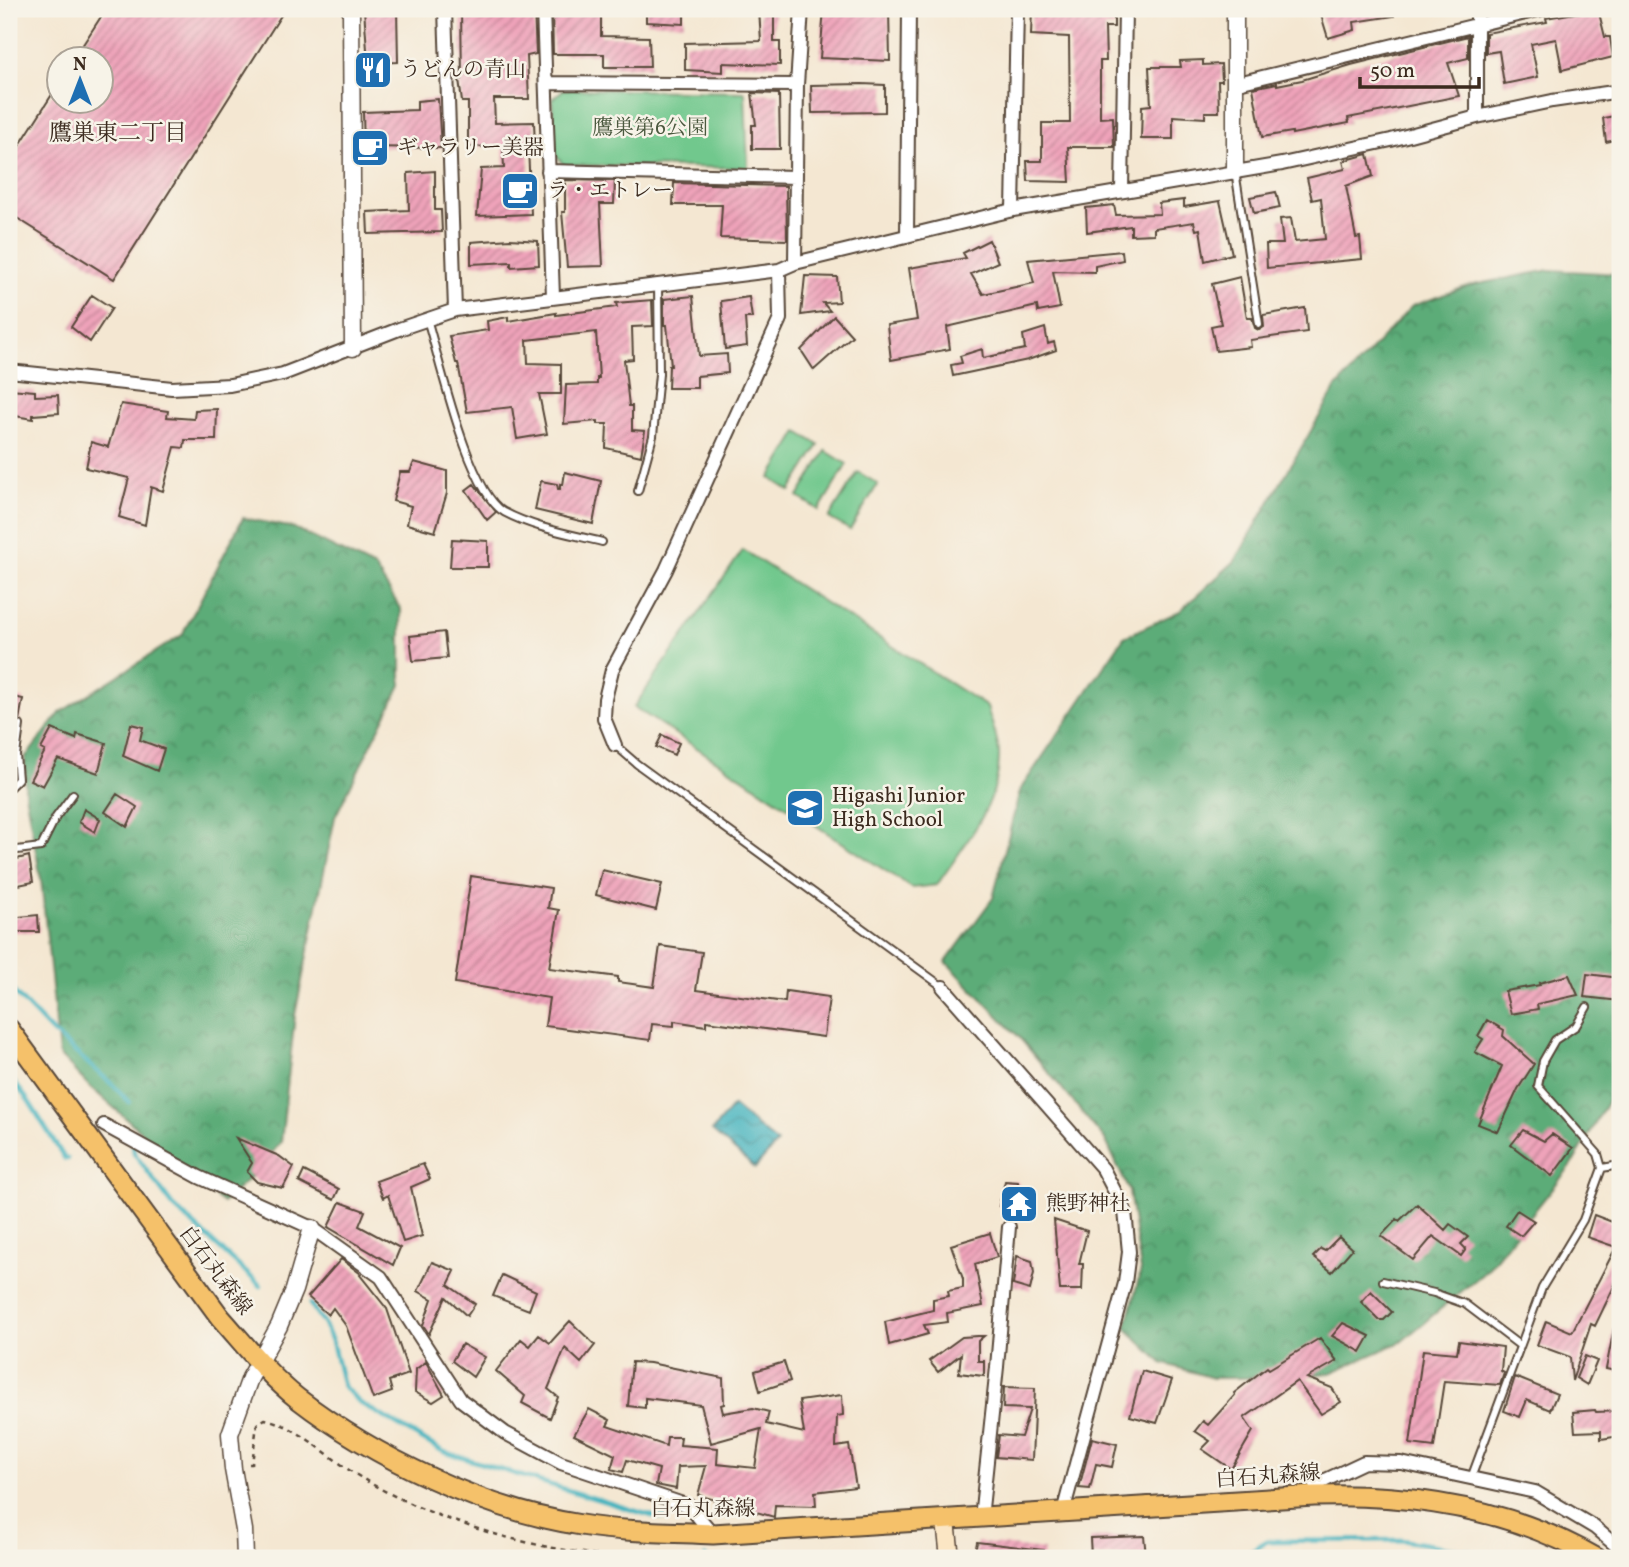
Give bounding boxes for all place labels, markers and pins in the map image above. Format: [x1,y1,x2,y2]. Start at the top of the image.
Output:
restaurant icon: うどんの青山 [352,49,394,91]
place label: うどんの青山 [400,56,526,85]
cafe icon: ギャラリー美器 [349,127,391,169]
place label: ギャラリー美器 [397,134,544,163]
cafe icon: ラ・エトレー [499,170,541,212]
place label: ラ・エトレー [547,177,673,206]
place label: Higashi Junior High School [832,782,965,835]
school or university icon: Higashi Junior High School [784,787,826,829]
temple icon: 熊野神社 [998,1183,1040,1225]
place label: 熊野神社 [1046,1190,1130,1219]

